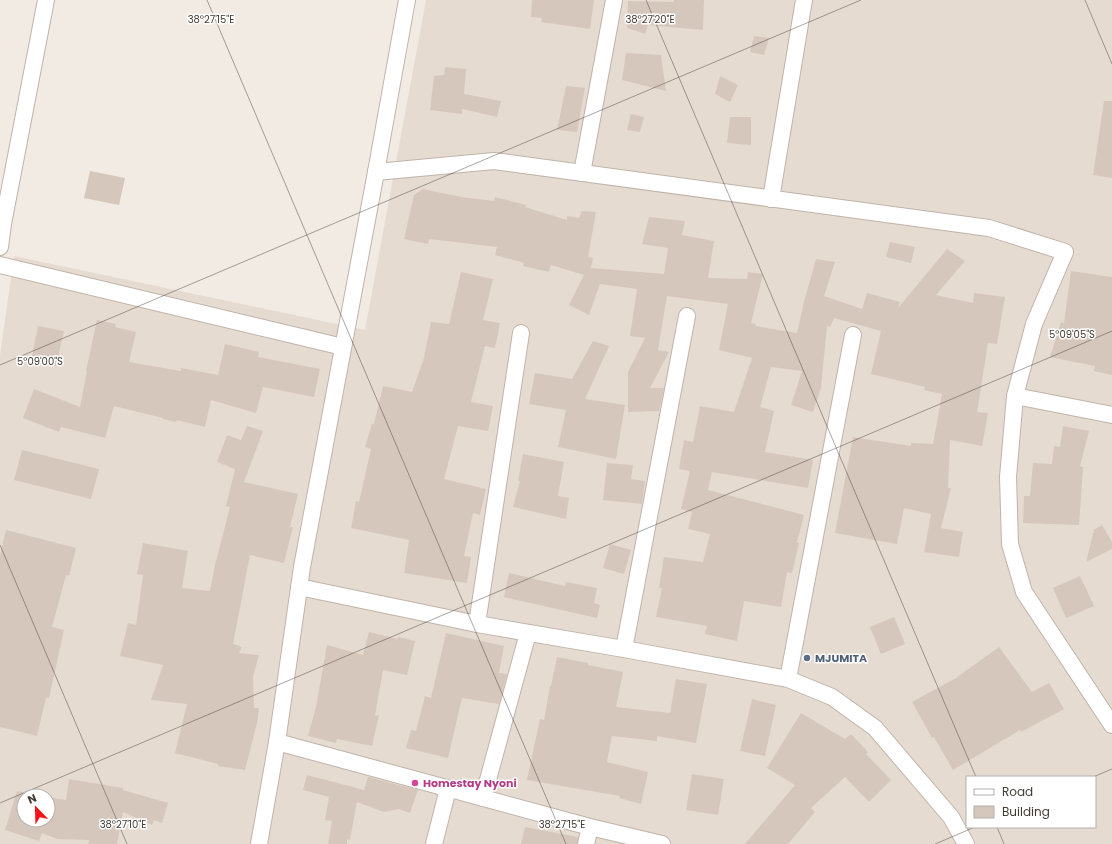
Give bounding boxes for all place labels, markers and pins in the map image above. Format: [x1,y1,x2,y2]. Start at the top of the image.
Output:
place label: MJUMITA [815,650,867,666]
marker: MJUMITA [802,653,812,663]
place label: Homestay Nyoni [423,775,517,791]
marker: Homestay Nyoni [410,778,420,788]

